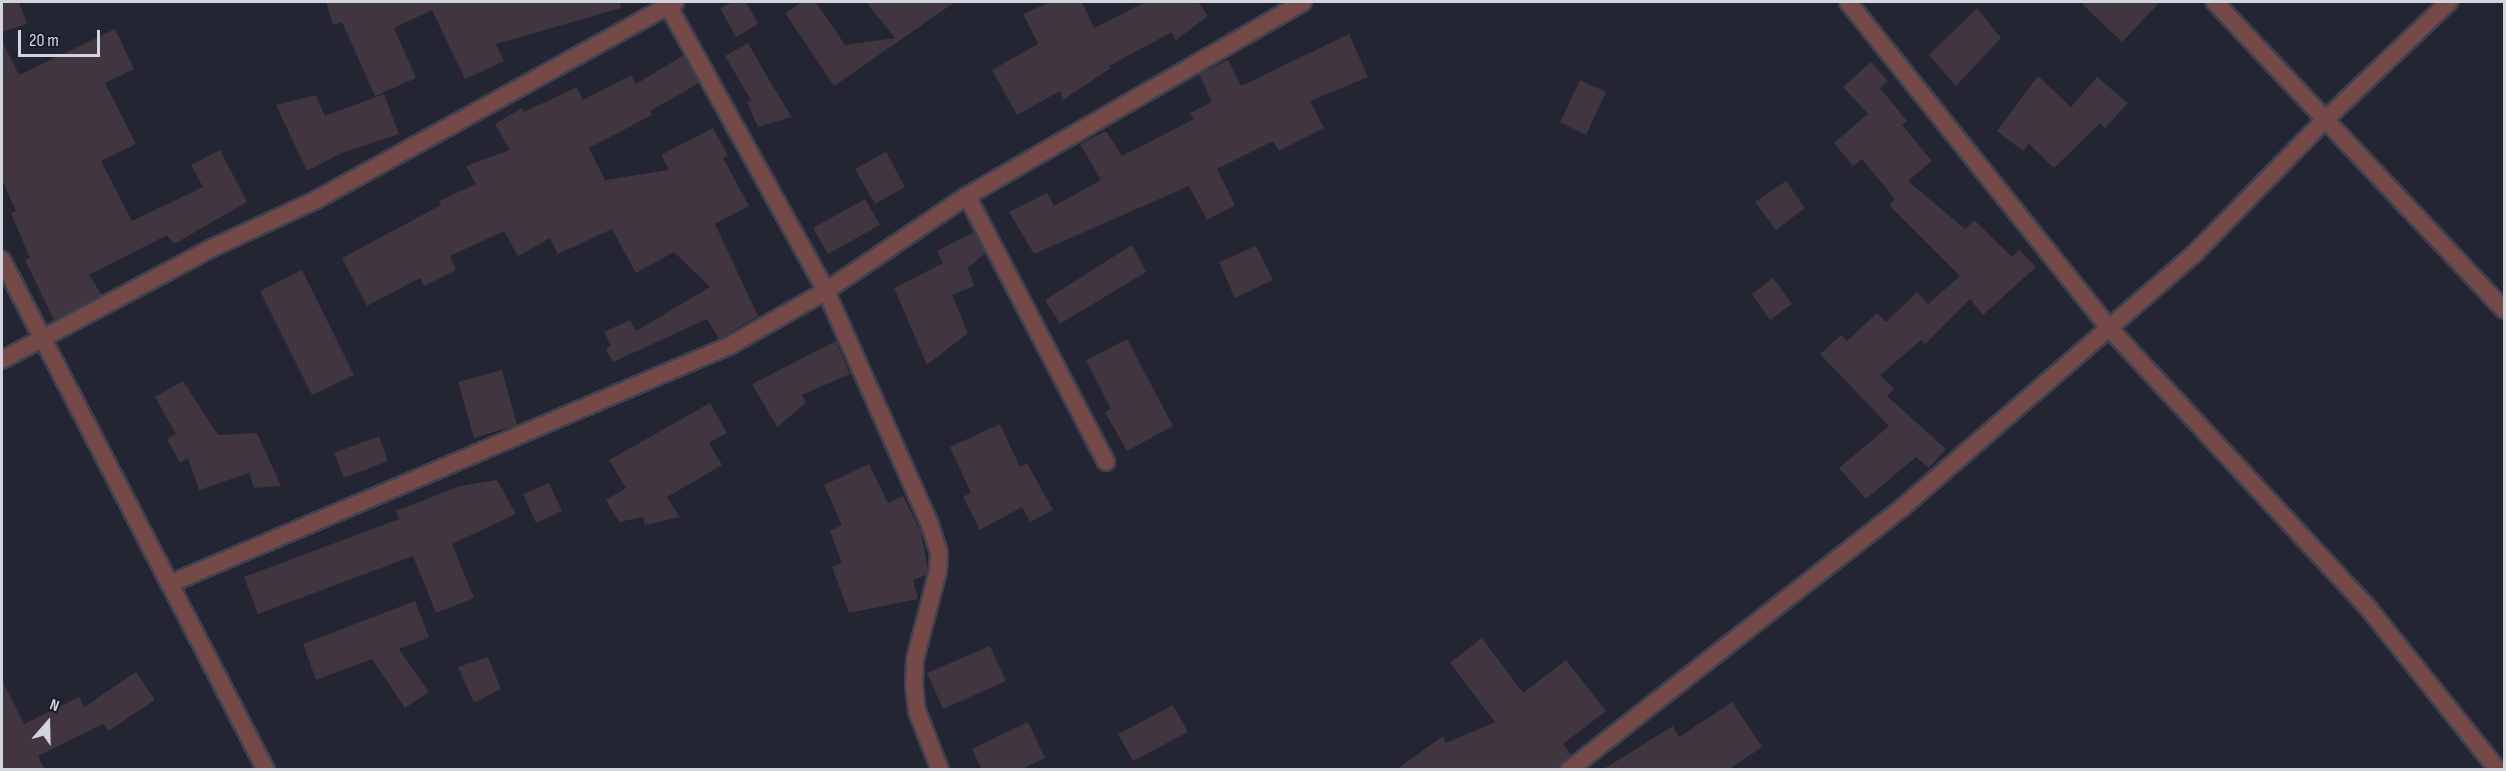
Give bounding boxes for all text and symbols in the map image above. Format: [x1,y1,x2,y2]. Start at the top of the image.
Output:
scale bar [21,18,104,56]
text: 20 m [29,30,59,51]
north arrow [18,693,78,753]
text: N [47,695,62,716]

